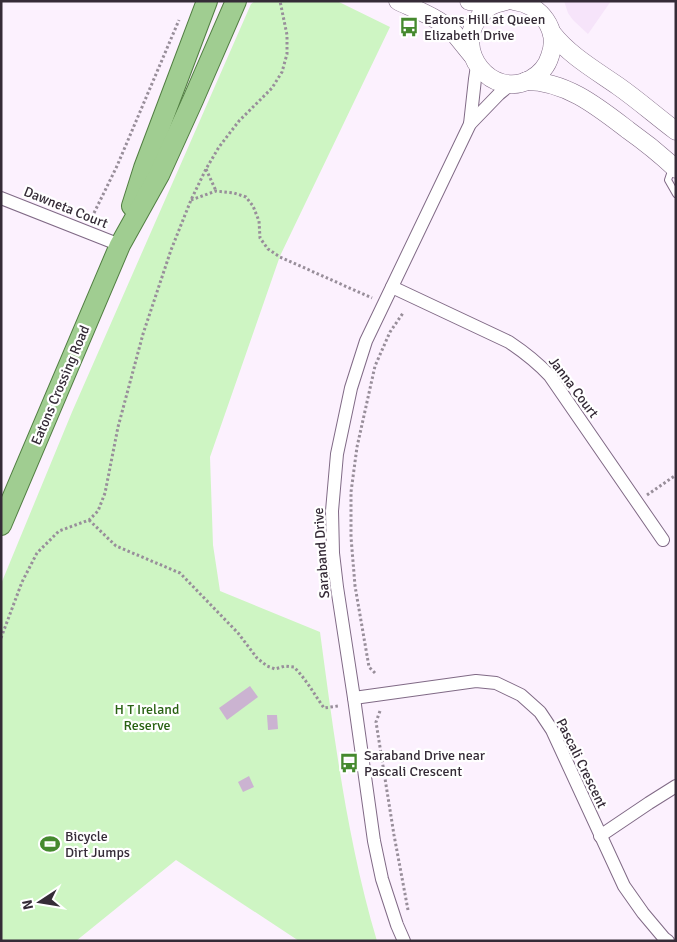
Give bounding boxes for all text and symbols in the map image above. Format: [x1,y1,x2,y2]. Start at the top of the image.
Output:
place label: Eatons Hill at Queen Elizabeth Drive [424,11,545,44]
bus stop icon: Eatons Hill at Queen Elizabeth Drive [398,16,420,38]
street label: Dawneta Court [21,183,111,232]
street label: Eatons Crossing Road [28,323,93,448]
street label: Janna Court [545,353,602,421]
street label: Saraband Drive [310,507,333,599]
park label: H T Ireland Reserve [115,701,179,734]
street label: Pascali Crescent [552,715,611,811]
place label: Saraband Drive near Pascali Crescent [364,747,486,780]
bus stop icon: Saraband Drive near Pascali Crescent [338,752,360,774]
place label: Bicycle Dirt Jumps [65,828,130,861]
sports icon: Bicycle Dirt Jumps [39,833,61,855]
north arrow [15,877,65,927]
text: N [18,898,37,911]

